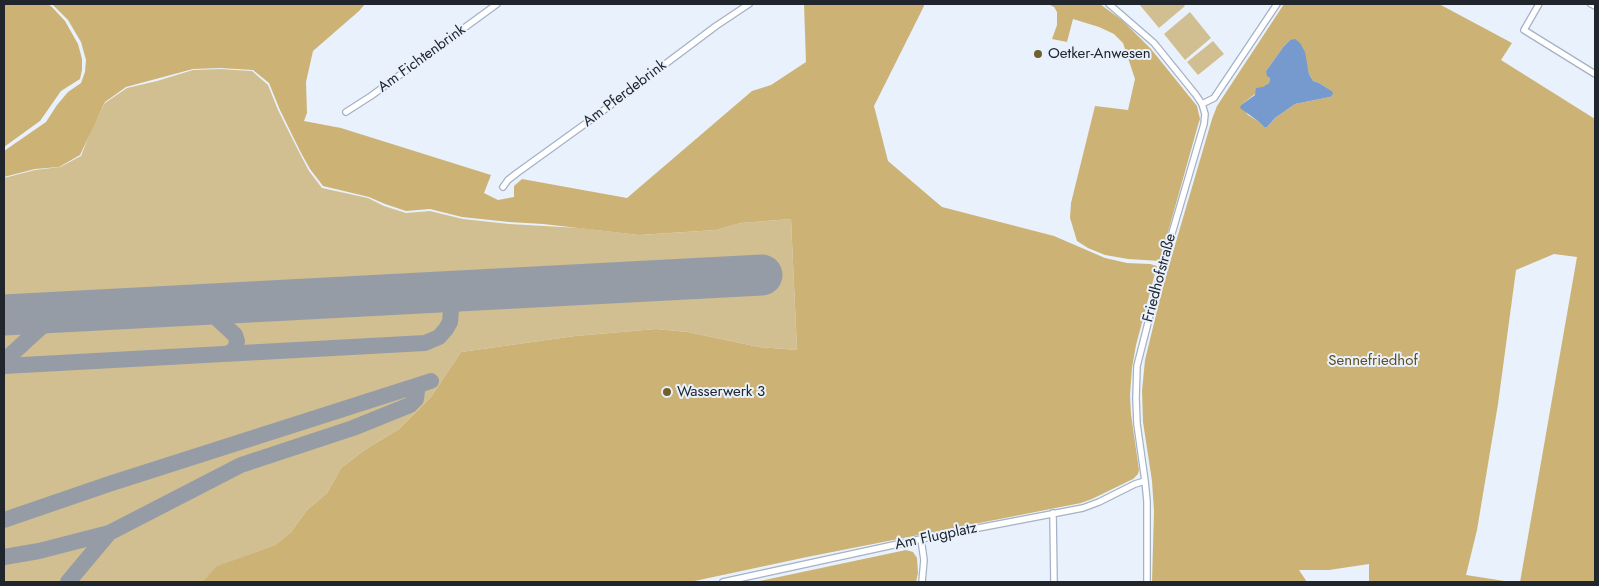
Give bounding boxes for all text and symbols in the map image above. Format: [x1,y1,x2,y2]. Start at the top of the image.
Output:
street label: Am Fichtenbrink [375,21,469,97]
place label: Oetker-Anwesen [1048,45,1151,63]
marker: Oetker-Anwesen [1032,48,1044,60]
street label: Am Pferdebrink [580,57,670,131]
street label: Friedhofstraße [1140,232,1180,324]
park label: Sennefriedhof [1328,352,1418,370]
place label: Wasserwerk 3 [677,383,765,401]
marker: Wasserwerk 3 [661,386,673,398]
street label: Am Flugplatz [893,520,979,554]

